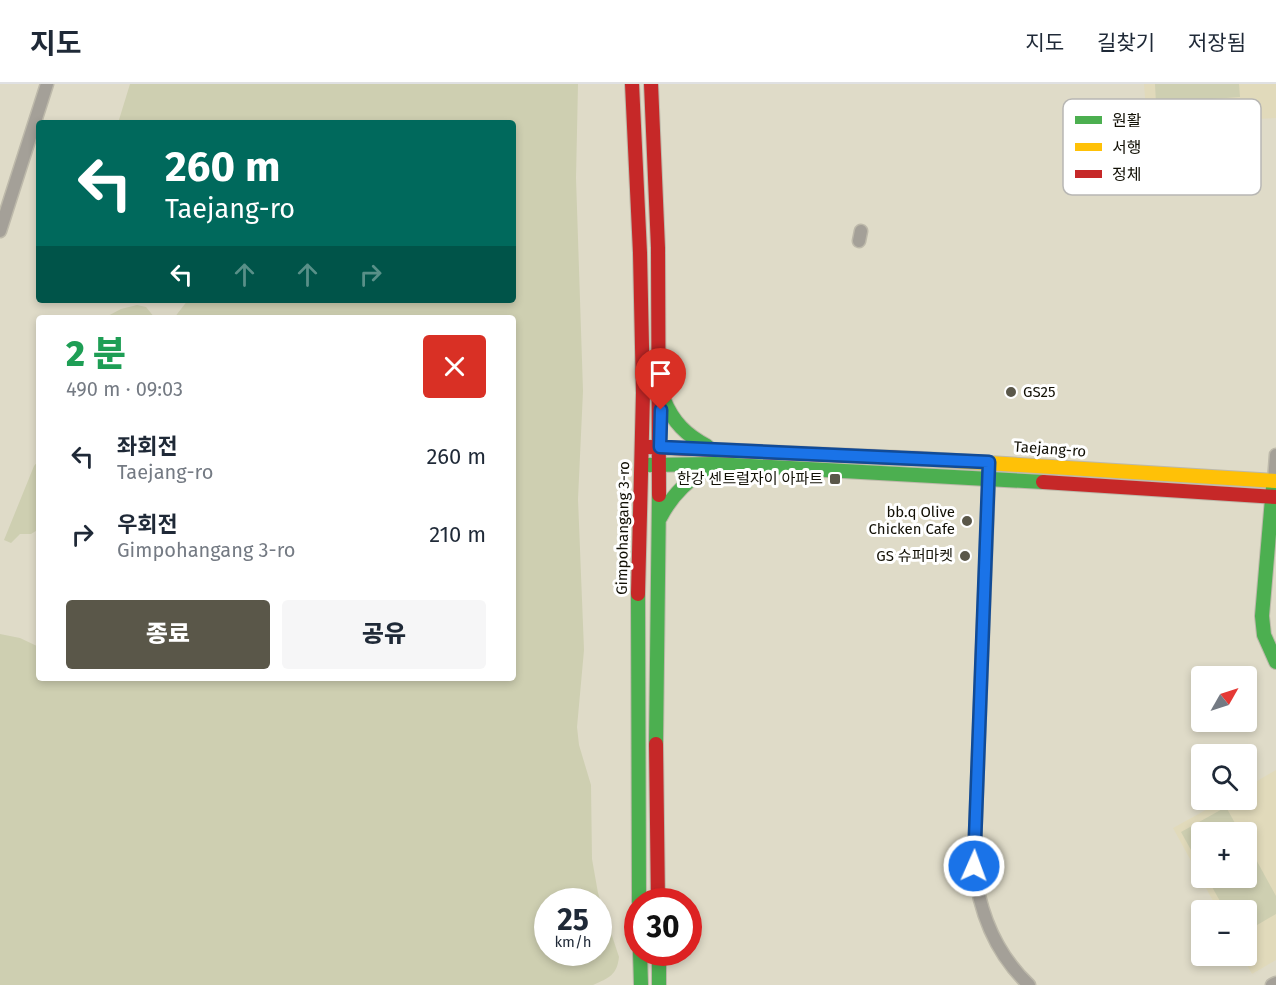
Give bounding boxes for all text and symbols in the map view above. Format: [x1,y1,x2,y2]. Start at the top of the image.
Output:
text: 지도 [30,27,82,60]
text: 지도 [1025,30,1064,56]
text: 길찾기 [1097,30,1155,56]
text: 저장됨 [1188,30,1246,56]
legend [1063,99,1261,195]
text: 원활 [1112,111,1142,130]
text: 서행 [1112,138,1141,157]
text: 260 m [165,142,280,192]
icon: left [66,144,144,222]
text: 정체 [1112,165,1141,184]
text: Taejang-ro [165,193,295,225]
icon: left [165,258,198,291]
icon: ahead [228,258,261,291]
icon: ahead [291,258,324,291]
icon: right [354,258,387,291]
text: 2 분 [66,332,126,376]
button: close [423,335,486,398]
pin [635,348,686,410]
icon: arrive [644,357,677,390]
text: 490 m · 09:03 [66,377,183,401]
place label: GS25 [1023,383,1055,401]
marker: GS25 [1004,385,1018,399]
text: 좌회전 [117,433,178,460]
street label: Taejang-ro [1013,438,1087,460]
icon: left [66,440,99,473]
text: 260 m [426,443,486,470]
text: Taejang-ro [117,460,213,484]
street label: Gimpohangang 3-ro [613,461,633,595]
place label: 한강 센트럴자이 아파트 [677,470,823,488]
marker: 한강 센트럴자이 아파트 [828,472,842,486]
place label: bb.q Olive Chicken Cafe [869,503,955,538]
text: 우회전 [117,511,178,538]
marker: bb.q Olive Chicken Cafe [960,514,974,528]
icon: right [66,518,99,551]
text: 210 m [429,521,486,548]
text: Gimpohangang 3-ro [117,538,295,562]
place label: GS 슈퍼마켓 [876,547,953,565]
marker: GS 슈퍼마켓 [958,549,972,563]
button: 종료 [66,600,270,669]
button: 공유 [282,600,486,669]
north arrow [1191,666,1257,732]
map controls [1191,666,1257,966]
button: search [1191,744,1257,810]
button: + [1191,822,1257,888]
position arrow [942,834,1006,898]
speed limit sign: 30 [624,888,702,966]
button: − [1191,900,1257,966]
text: 25 [557,902,589,938]
text: km/h [554,933,592,951]

